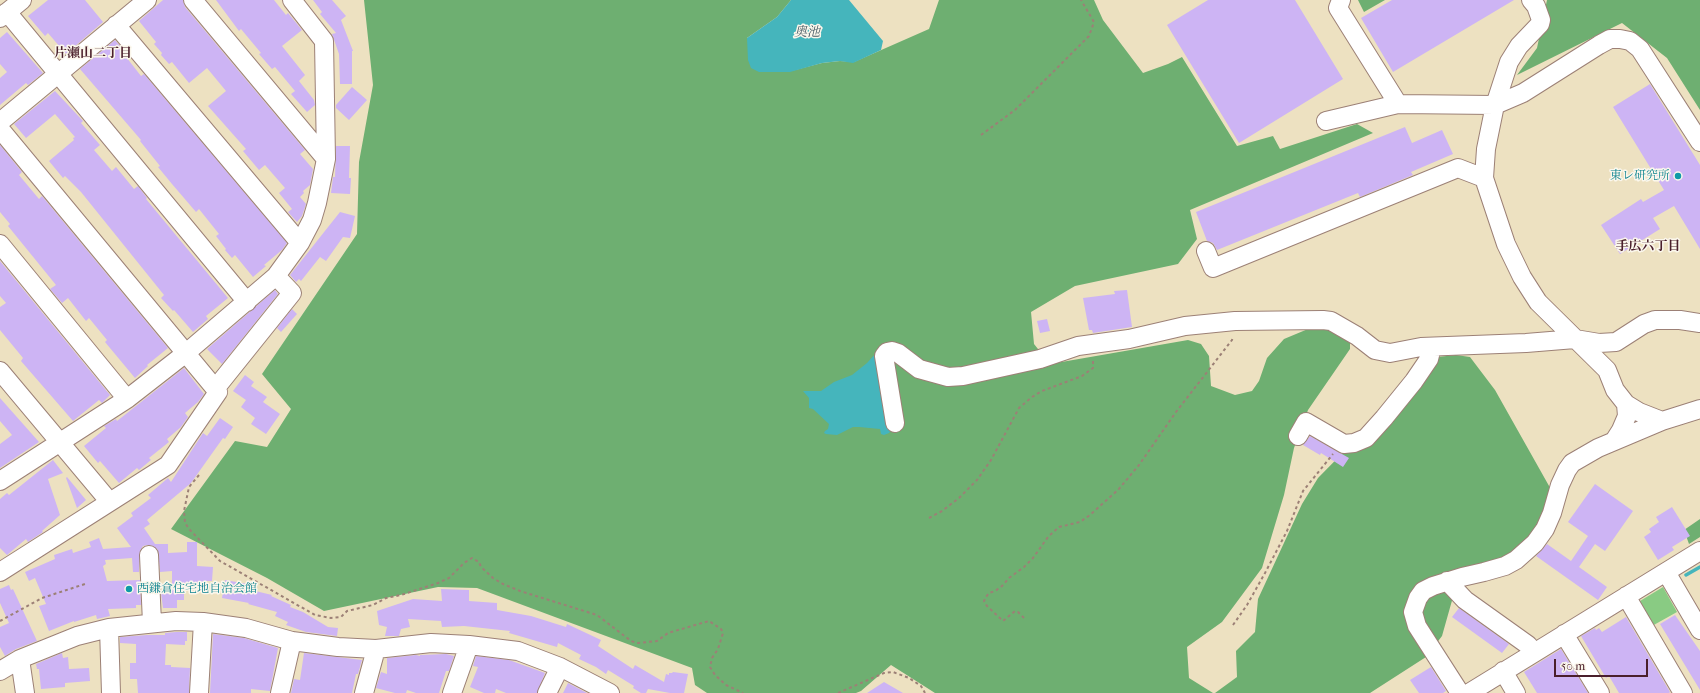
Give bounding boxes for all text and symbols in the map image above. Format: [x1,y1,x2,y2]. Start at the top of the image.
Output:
water label: 奥池 [794,25,820,41]
district label: 片瀬山二丁目 [54,46,132,62]
place label: 東レ研究所 [1610,169,1670,183]
marker: 東レ研究所 [1673,171,1683,181]
district label: 手広六丁目 [1616,239,1680,255]
place label: 西鎌倉住宅地自治会館 [137,582,257,596]
marker: 西鎌倉住宅地自治会館 [124,584,134,594]
scale bar [1556,651,1650,677]
text: 50 m [1561,659,1585,673]

